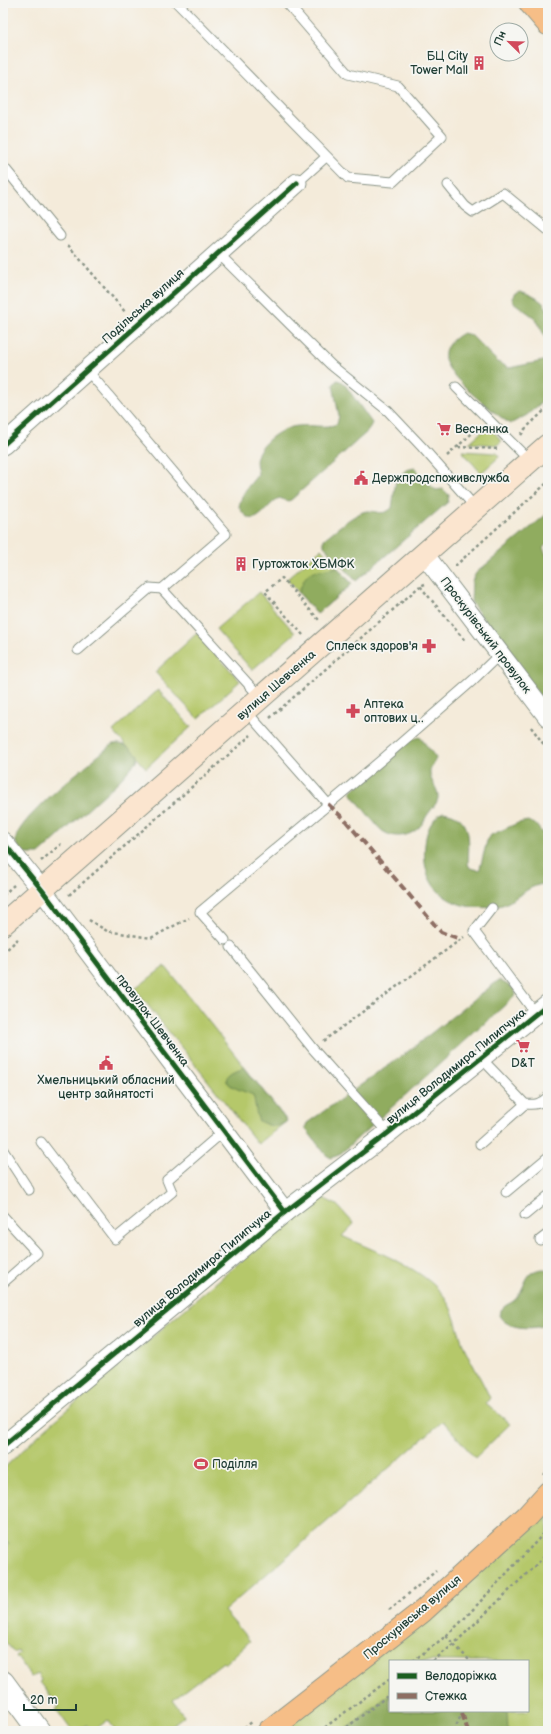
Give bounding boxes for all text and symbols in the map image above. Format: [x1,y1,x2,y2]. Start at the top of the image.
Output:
north arrow [489,22,529,62]
text: Пн [491,29,509,48]
place label: БЦ City Tower Mall [410,49,469,78]
building icon: БЦ City Tower Mall [471,55,487,71]
street label: Подільська вулиця [99,265,188,347]
supermarket icon: Веснянка [436,421,452,437]
place label: Веснянка [455,422,509,437]
public building icon: Держпродспоживслужба [353,470,369,486]
place label: Держпродспоживслужба [372,471,510,486]
building icon: Гуртожток ХБМФК [233,556,249,572]
place label: Гуртожток ХБМФК [252,557,355,572]
street label: Проскурівський провулок [437,574,535,697]
pharmacy icon: Сплеск здоров'я [421,638,437,654]
place label: Сплеск здоров'я [326,639,418,654]
street label: вулиця Шевченка [234,647,319,724]
place label: Аптека оптових ц‥ [363,697,424,726]
pharmacy icon: Аптека оптових ц‥ [345,703,361,719]
street label: провулок Шевченка [113,971,192,1070]
street label: вулиця Володимира Пилипчука [383,1005,529,1127]
supermarket icon: D&T [515,1038,531,1054]
public building icon: Хмельницький обласний центр зайнятості [98,1055,114,1071]
place label: D&T [511,1056,536,1071]
place label: Хмельницький обласний центр зайнятості [37,1073,175,1102]
street label: вулиця Володимира Пилипчука [130,1206,274,1331]
sports icon: Поділля [193,1456,209,1472]
place label: Поділля [212,1457,258,1472]
street label: Проскурівська вулиця [360,1572,465,1663]
legend [389,1660,529,1712]
text: Велодоріжка [425,1669,497,1684]
scale bar [24,1686,76,1712]
text: Стежка [425,1689,467,1704]
text: 20 m [30,1693,57,1708]

